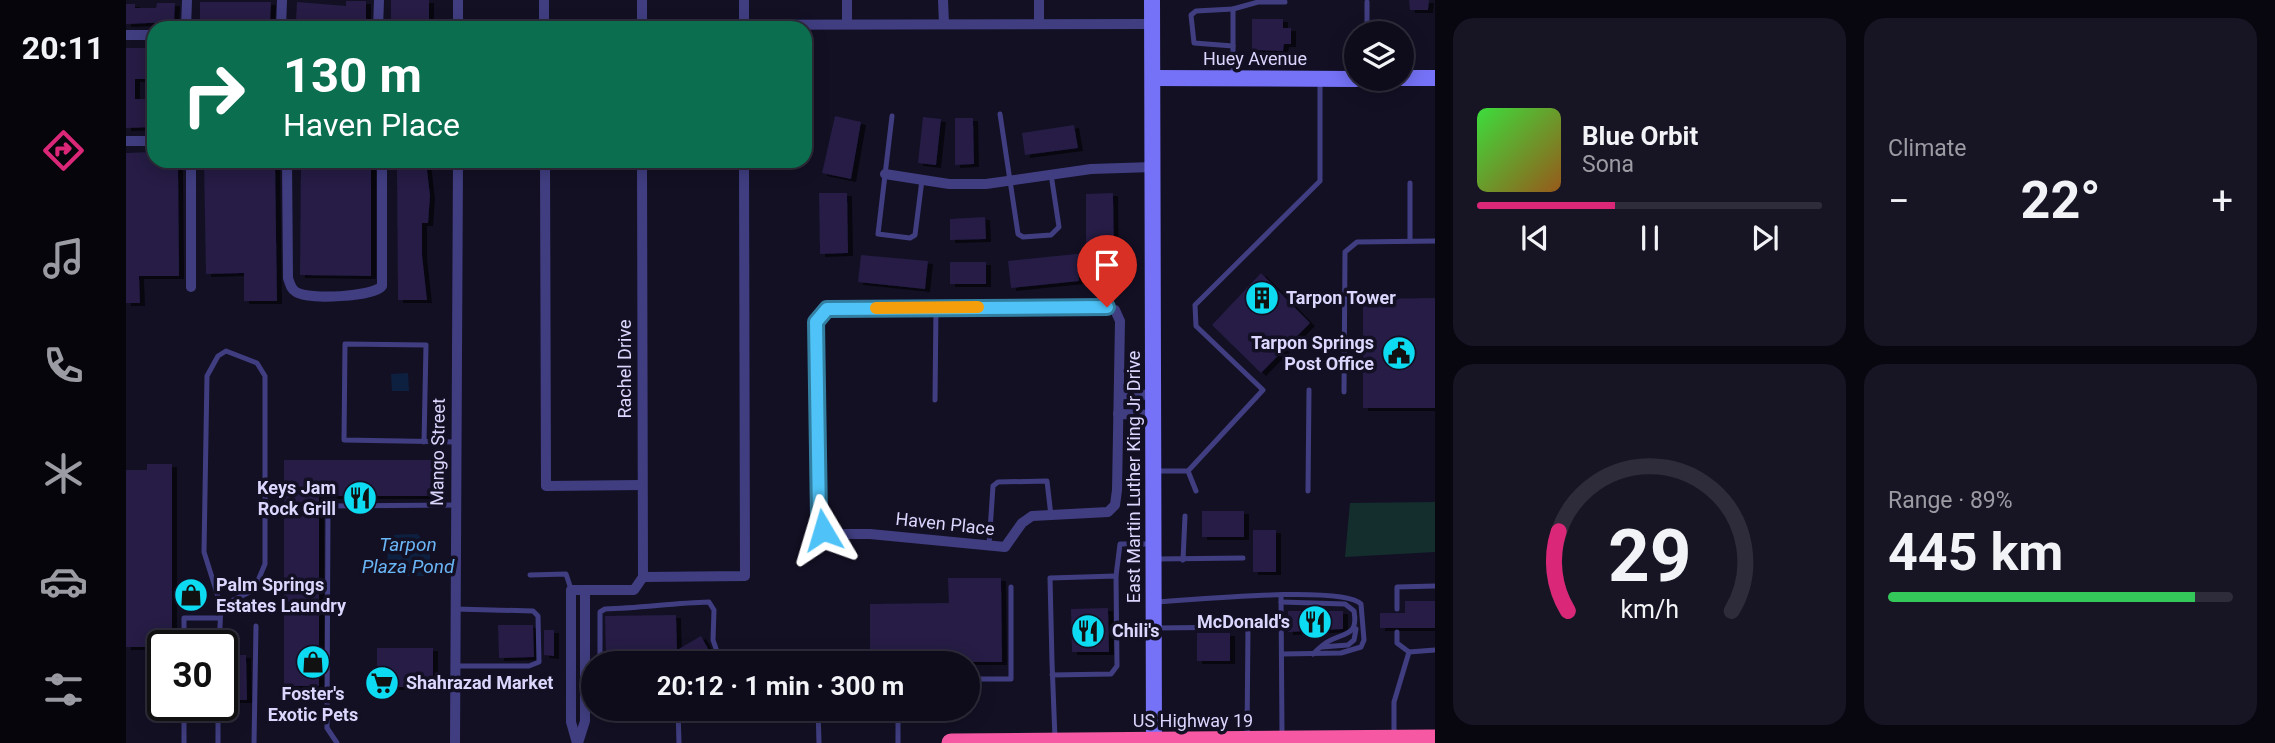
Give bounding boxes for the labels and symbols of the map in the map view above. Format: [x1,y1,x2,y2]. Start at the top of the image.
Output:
street label: Huey Avenue [1203,48,1307,69]
pin [1077,235,1137,307]
building icon: Tarpon Tower [1243,279,1281,317]
place label: Tarpon Tower [1286,287,1396,308]
street label: Rachel Drive [614,319,635,419]
place label: Tarpon Springs Post Office [1251,332,1374,374]
public building icon: Tarpon Springs Post Office [1380,334,1418,372]
street label: East Martin Luther King Jr Drive [1123,351,1144,603]
street label: Mango Street [426,398,449,506]
place label: Keys Jam Rock Grill [257,477,336,519]
restaurant icon: Keys Jam Rock Grill [341,479,379,517]
position arrow [786,493,860,567]
street label: Haven Place [894,508,996,539]
water label: Tarpon Plaza Pond [362,533,455,578]
place label: Palm Springs Estates Laundry [216,574,347,616]
shop icon: Palm Springs Estates Laundry [172,576,210,614]
restaurant icon: McDonald's [1296,603,1334,641]
place label: McDonald's [1197,611,1290,632]
restaurant icon: Chili's [1069,612,1107,650]
place label: Chili's [1112,620,1160,641]
speed limit sign: 30 [147,630,238,721]
shop icon: Foster's Exotic Pets [294,643,332,681]
supermarket icon: Shahrazad Market [363,664,401,702]
place label: Shahrazad Market [406,672,553,693]
place label: Foster's Exotic Pets [268,683,358,725]
street label: US Highway 19 [1133,710,1253,731]

